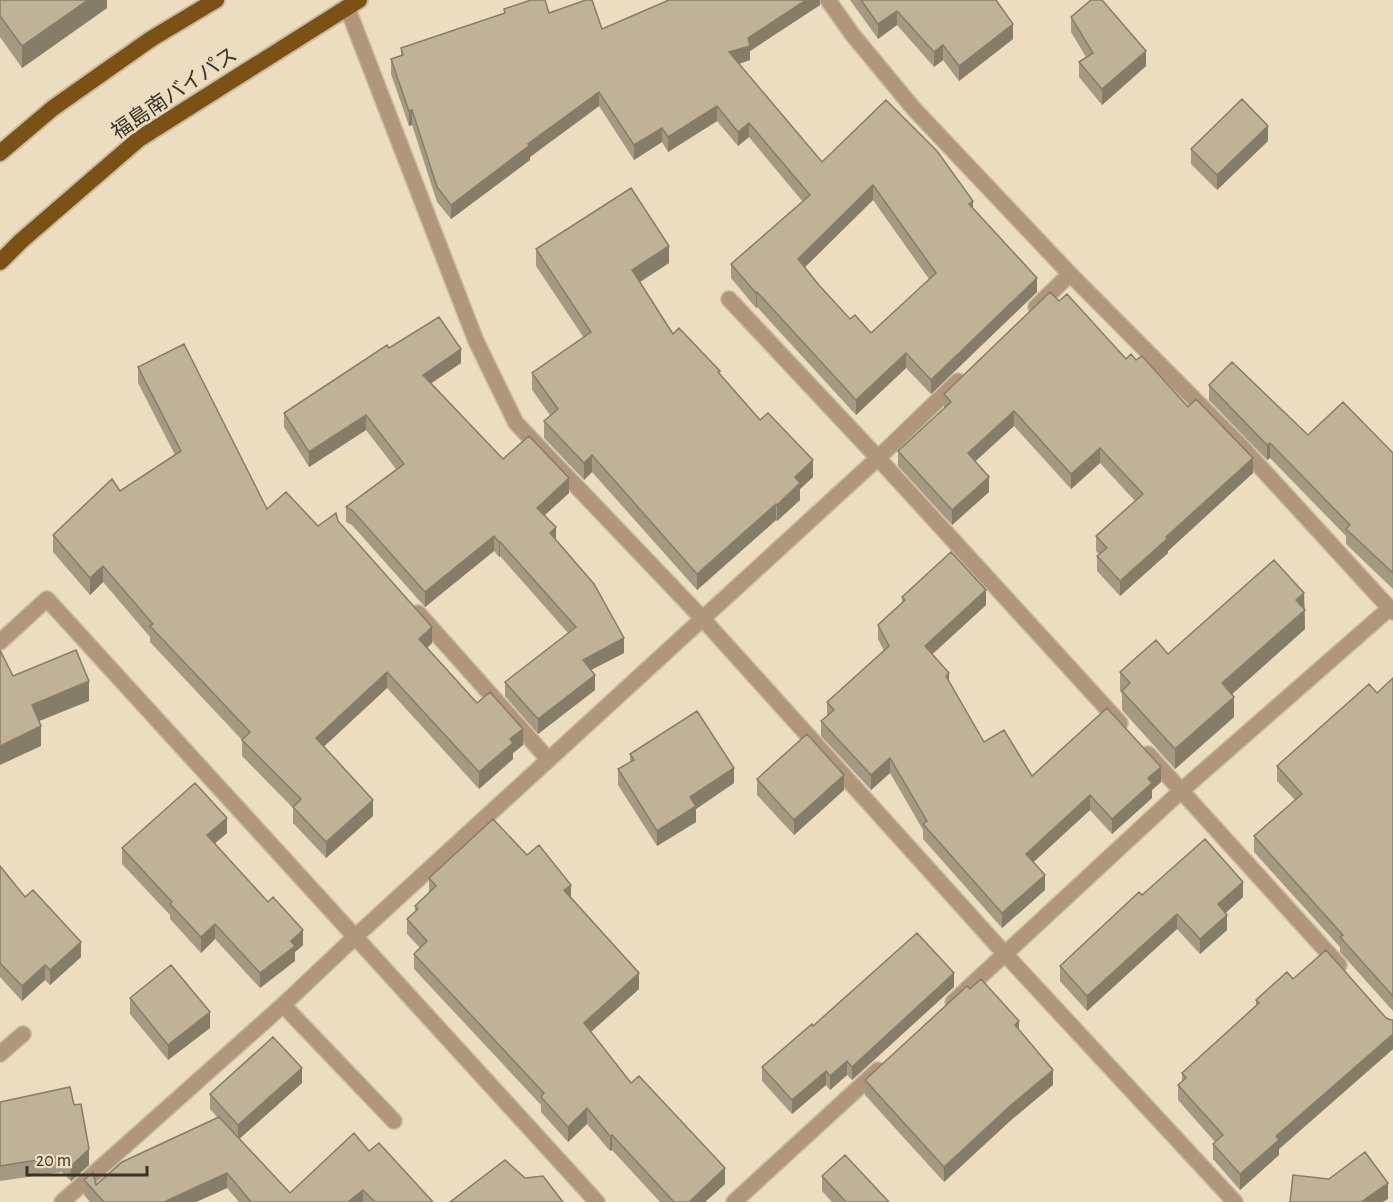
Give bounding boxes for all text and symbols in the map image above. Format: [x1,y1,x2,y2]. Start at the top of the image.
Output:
street label: 福島南バイパス [107,43,241,143]
scale bar [27,1139,147,1177]
text: 20 m [36,1152,71,1170]

